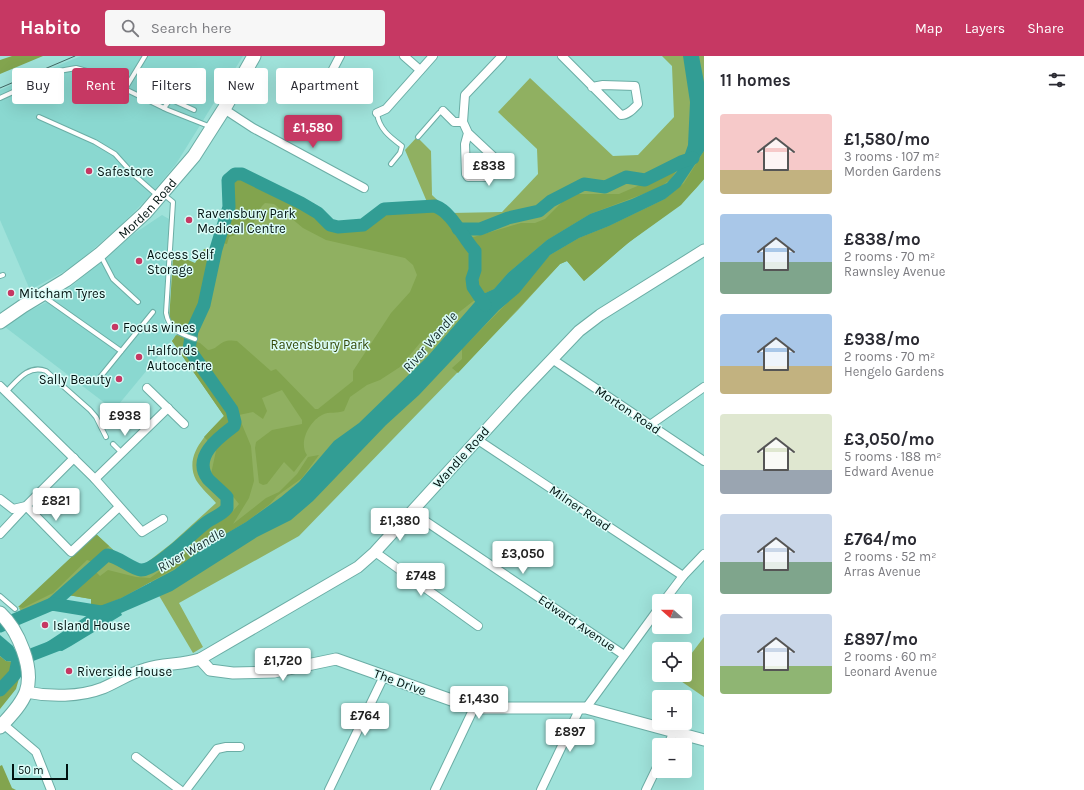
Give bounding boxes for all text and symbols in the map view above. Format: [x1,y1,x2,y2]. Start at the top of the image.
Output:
search box [105,10,385,46]
text: Habito [20,17,81,39]
icon: search [119,17,141,39]
text: Search here [151,19,231,37]
text: Map [915,20,943,37]
text: Layers [965,20,1005,37]
text: Share [1027,20,1064,37]
chip: Buy [12,68,64,104]
chip: Rent [72,68,129,104]
chip: Filters [137,68,206,104]
chip: New [214,68,268,104]
chip: Apartment [276,68,373,104]
icon: filters [1046,69,1068,91]
text: 11 homes [720,70,791,90]
pin: £1,580 [280,115,346,149]
text: £1,580 [293,120,333,135]
text: £1,580/mo [844,129,930,149]
icon: home [752,130,800,178]
text: 3 rooms · 107 m² [844,149,940,164]
pin: £838 [465,153,513,187]
text: £838 [473,158,505,173]
place label: Safestore [97,164,154,179]
text: Morden Gardens [844,164,941,179]
marker: Safestore [84,166,94,176]
street label: Morden Road [115,175,179,241]
place label: Ravensbury Park Medical Centre [197,206,296,236]
marker: Ravensbury Park Medical Centre [184,215,194,225]
text: £838/mo [844,229,921,249]
icon: home [752,230,800,278]
place label: Access Self Storage [147,247,214,277]
text: 2 rooms · 70 m² [844,249,935,264]
marker: Access Self Storage [134,256,144,266]
text: Rawnsley Avenue [844,264,945,279]
place label: Mitcham Tyres [19,286,106,301]
marker: Mitcham Tyres [6,288,16,298]
water label: River Wandle [399,308,461,376]
place label: Focus wines [123,320,196,335]
marker: Focus wines [110,322,120,332]
text: £938/mo [844,329,920,349]
icon: home [752,330,800,378]
park label: Ravensbury Park [271,337,369,352]
place label: Halfords Autocentre [147,343,212,373]
text: 2 rooms · 70 m² [844,349,935,364]
marker: Halfords Autocentre [134,352,144,362]
text: Hengelo Gardens [844,364,944,379]
place label: Sally Beauty [39,372,111,387]
marker: Sally Beauty [114,374,124,384]
street label: Morton Road [592,383,664,437]
pin: £938 [101,403,149,437]
text: £938 [109,408,141,423]
street label: Wandle Road [430,423,492,491]
text: £3,050/mo [844,429,934,449]
icon: home [752,430,800,478]
text: 5 rooms · 188 m² [844,449,942,464]
text: Edward Avenue [844,464,934,479]
street label: Milner Road [546,482,614,534]
pin: £821 [32,488,80,522]
text: £821 [42,493,70,508]
pin: £1,380 [367,508,433,542]
text: £1,380 [380,513,420,528]
water label: River Wandle [154,524,228,576]
text: £764/mo [844,529,917,549]
icon: home [752,530,800,578]
pin: £3,050 [490,541,556,575]
text: £3,050 [501,546,545,561]
text: 2 rooms · 52 m² [844,549,936,564]
pin: £748 [397,563,445,597]
text: Arras Avenue [844,564,921,579]
text: £748 [406,568,436,583]
street label: Edward Avenue [536,592,619,655]
north arrow [652,594,692,634]
map controls [652,594,692,778]
place label: Island House [53,618,130,633]
marker: Island House [40,620,50,630]
text: £897/mo [844,629,918,649]
icon: home [752,630,800,678]
button: locate [652,642,692,682]
pin: £1,720 [250,648,316,682]
text: 2 rooms · 60 m² [844,649,937,664]
text: £1,720 [264,653,302,668]
place label: Riverside House [77,664,172,679]
text: Leonard Avenue [844,664,937,679]
marker: Riverside House [64,666,74,676]
street label: The Drive [372,666,428,698]
pin: £1,430 [446,686,512,720]
button: + [652,690,692,730]
text: £1,430 [459,691,499,706]
pin: £764 [341,703,389,737]
text: £764 [350,708,380,723]
pin: £897 [546,719,594,753]
text: £897 [555,724,585,739]
button: − [652,738,692,778]
scale bar [12,762,68,781]
text: 50 m [18,764,44,777]

